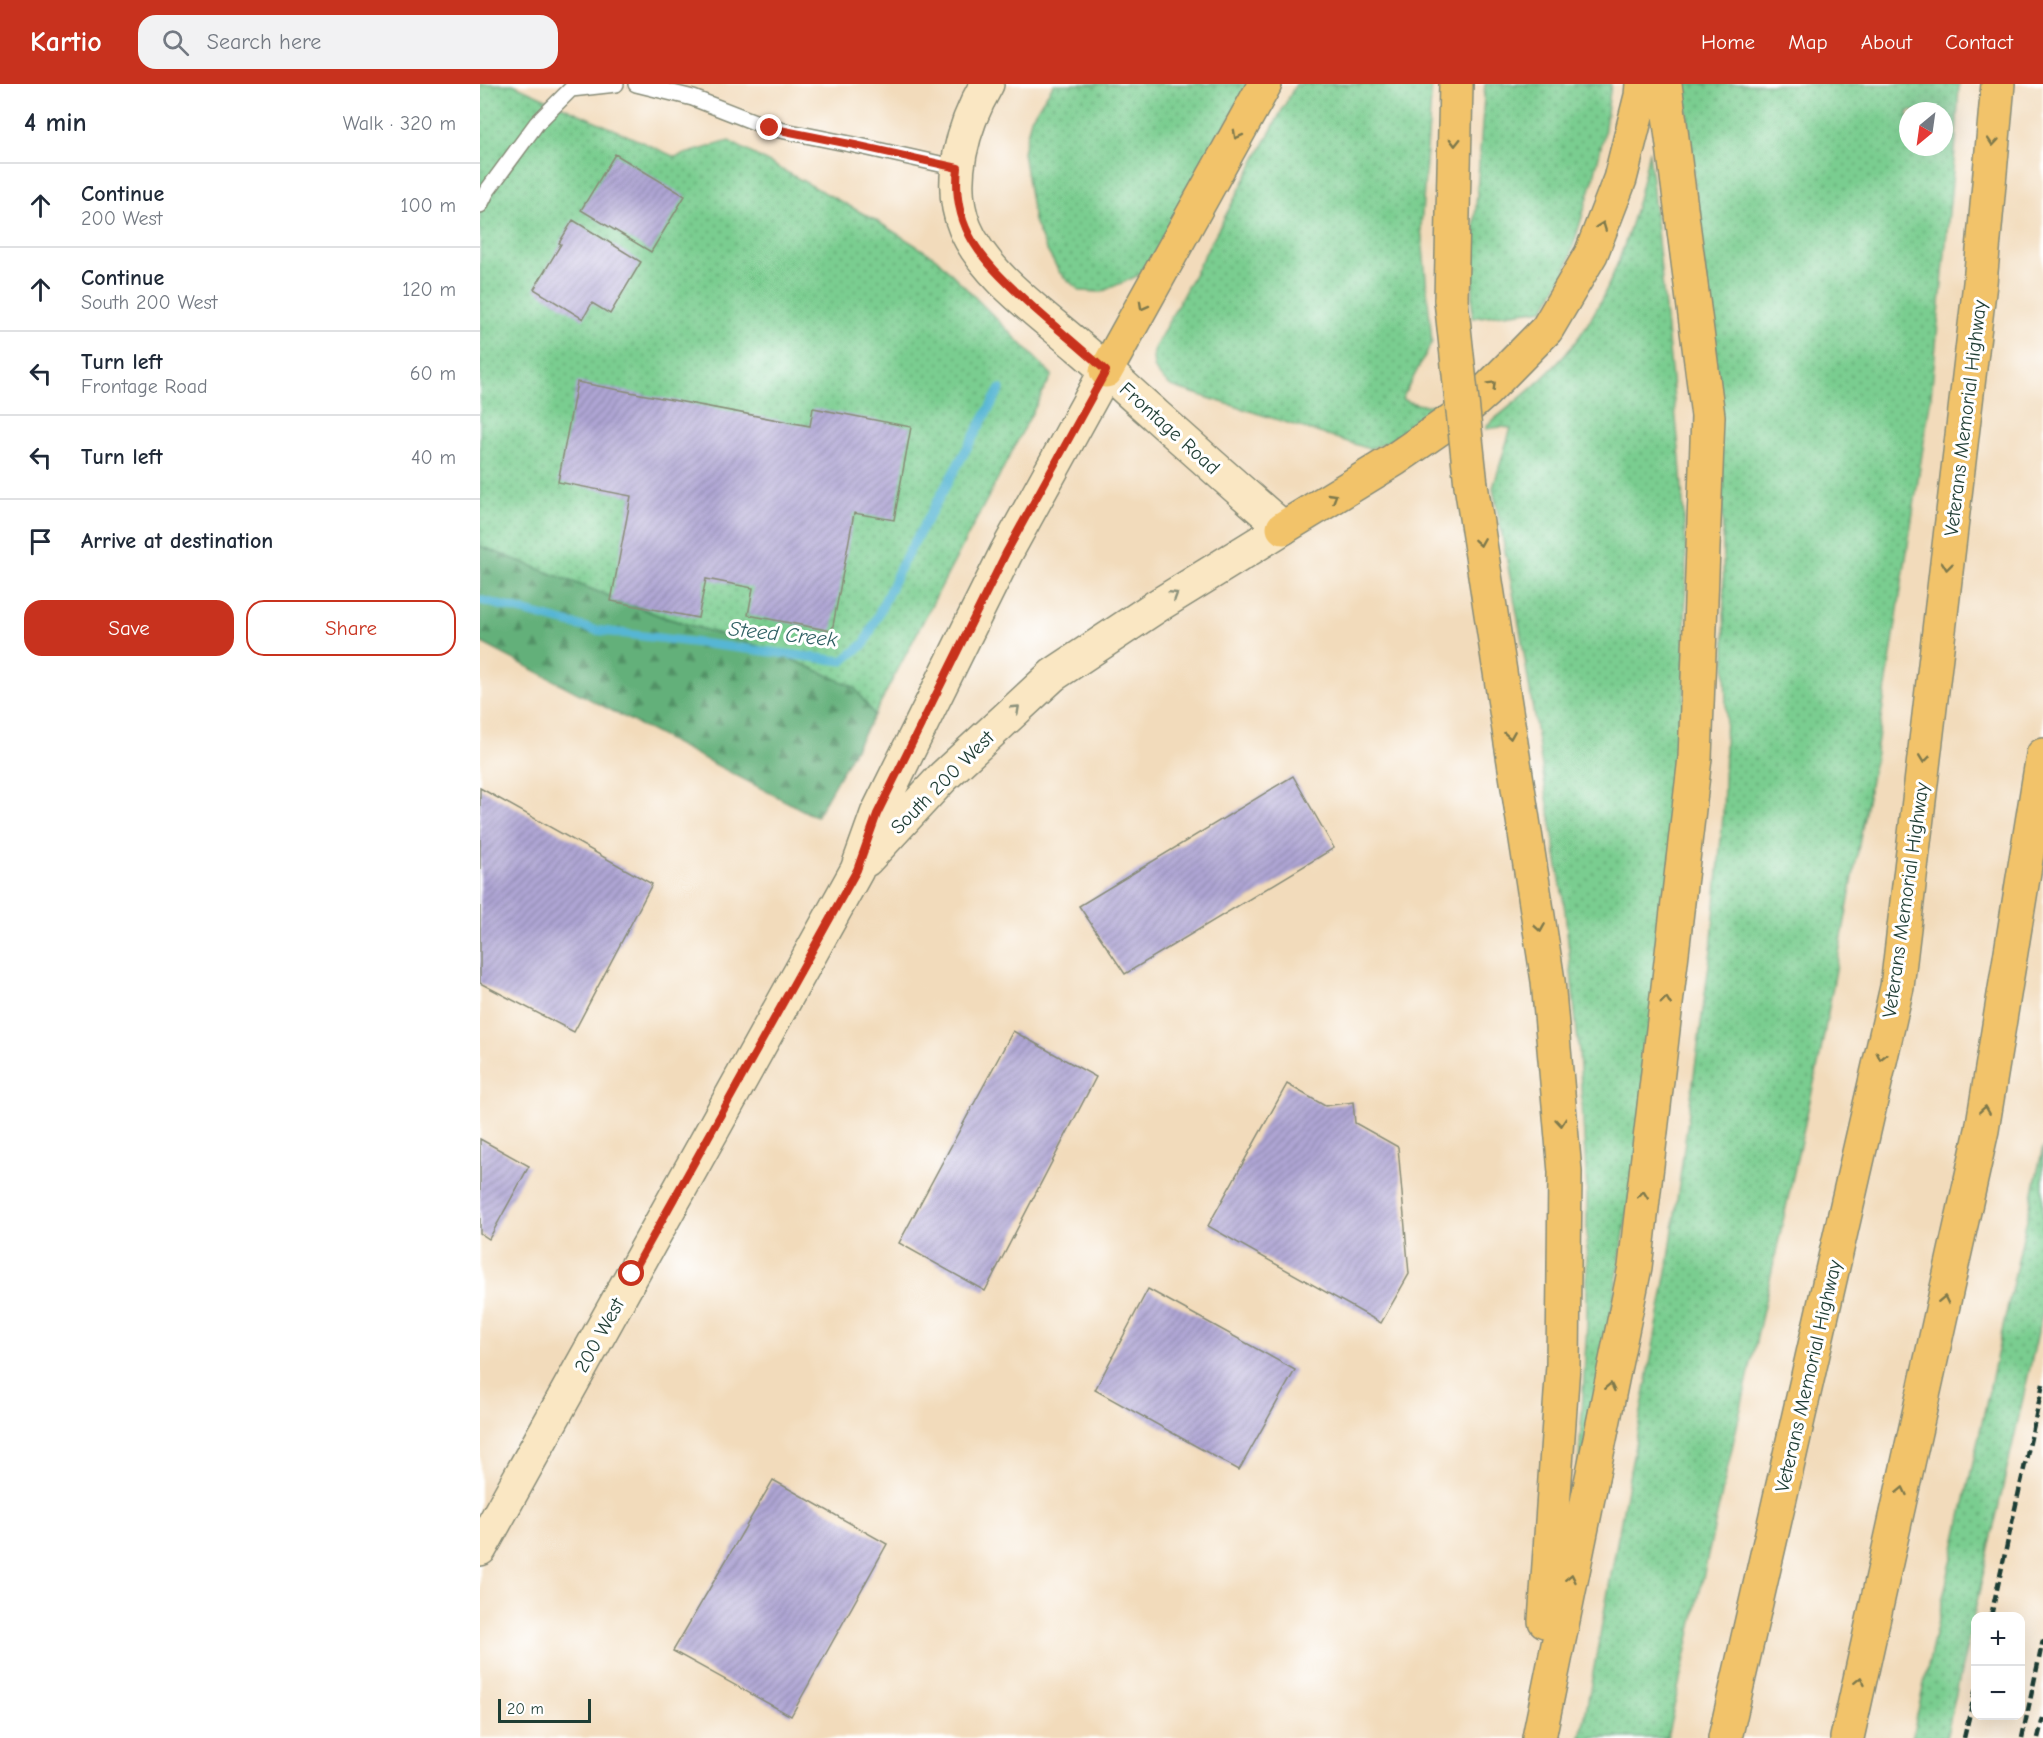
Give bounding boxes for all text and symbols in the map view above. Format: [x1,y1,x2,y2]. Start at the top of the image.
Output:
search box [138,15,558,69]
text: Kartio [30,26,102,58]
icon: search [159,26,192,59]
text: Search here [207,29,321,55]
text: Home [1701,30,1755,54]
text: Map [1788,30,1828,54]
text: About [1861,30,1912,54]
text: Contact [1945,30,2013,54]
north arrow [1899,102,1953,156]
text: 4 min [24,108,87,138]
text: Walk · 320 m [343,112,456,135]
route end [756,114,782,140]
one-way arrow [1233,129,1244,139]
one-way arrow [1449,138,1461,147]
one-way arrow [1986,138,1999,147]
text: Continue [81,181,164,207]
icon: ahead [24,189,57,222]
text: 100 m [401,194,456,217]
text: 200 West [81,207,163,230]
one-way arrow [1595,222,1607,233]
text: Continue [81,265,164,291]
icon: ahead [24,273,57,306]
text: 120 m [402,278,456,301]
text: South 200 West [81,291,218,314]
street label: Veterans Memorial Highway [1940,299,1991,537]
one-way arrow [1139,300,1150,310]
text: Turn left [81,349,163,375]
icon: left [24,357,57,390]
text: 60 m [410,362,456,385]
text: Frontage Road [81,375,208,398]
street label: Frontage Road [1115,377,1224,479]
one-way arrow [1486,381,1496,392]
icon: left [24,441,57,474]
text: Turn left [81,444,163,470]
text: 40 m [411,446,456,469]
one-way arrow [1327,493,1337,505]
icon: arrive [24,525,57,558]
text: Arrive at destination [81,528,273,554]
one-way arrow [1473,538,1485,547]
one-way arrow [1941,561,1954,570]
one-way arrow [1168,591,1178,603]
button: Save [24,600,234,656]
button: Share [246,600,456,656]
water label: Steed Creek [728,616,839,652]
one-way arrow [1010,705,1020,716]
street label: South 200 West [886,725,1000,839]
one-way arrow [1503,731,1515,740]
one-way arrow [1918,755,1931,764]
street label: Veterans Memorial Highway [1878,781,1933,1019]
one-way arrow [1533,923,1545,932]
one-way arrow [1660,996,1672,1006]
one-way arrow [1876,1051,1889,1061]
one-way arrow [1978,1105,1991,1115]
one-way arrow [1554,1117,1567,1126]
one-way arrow [1637,1190,1649,1199]
street label: Veterans Memorial Highway [1771,1258,1846,1494]
route start [618,1260,644,1286]
street label: 200 West [570,1293,630,1376]
one-way arrow [1937,1295,1950,1305]
one-way arrow [1603,1382,1616,1392]
one-way arrow [1895,1486,1908,1496]
one-way arrow [1564,1573,1577,1583]
map controls [1971,1612,2025,1720]
button: + [1971,1612,2025,1666]
button: − [1971,1666,2025,1720]
one-way arrow [1852,1676,1865,1686]
scale bar [498,1696,591,1724]
text: 20 m [507,1700,544,1718]

